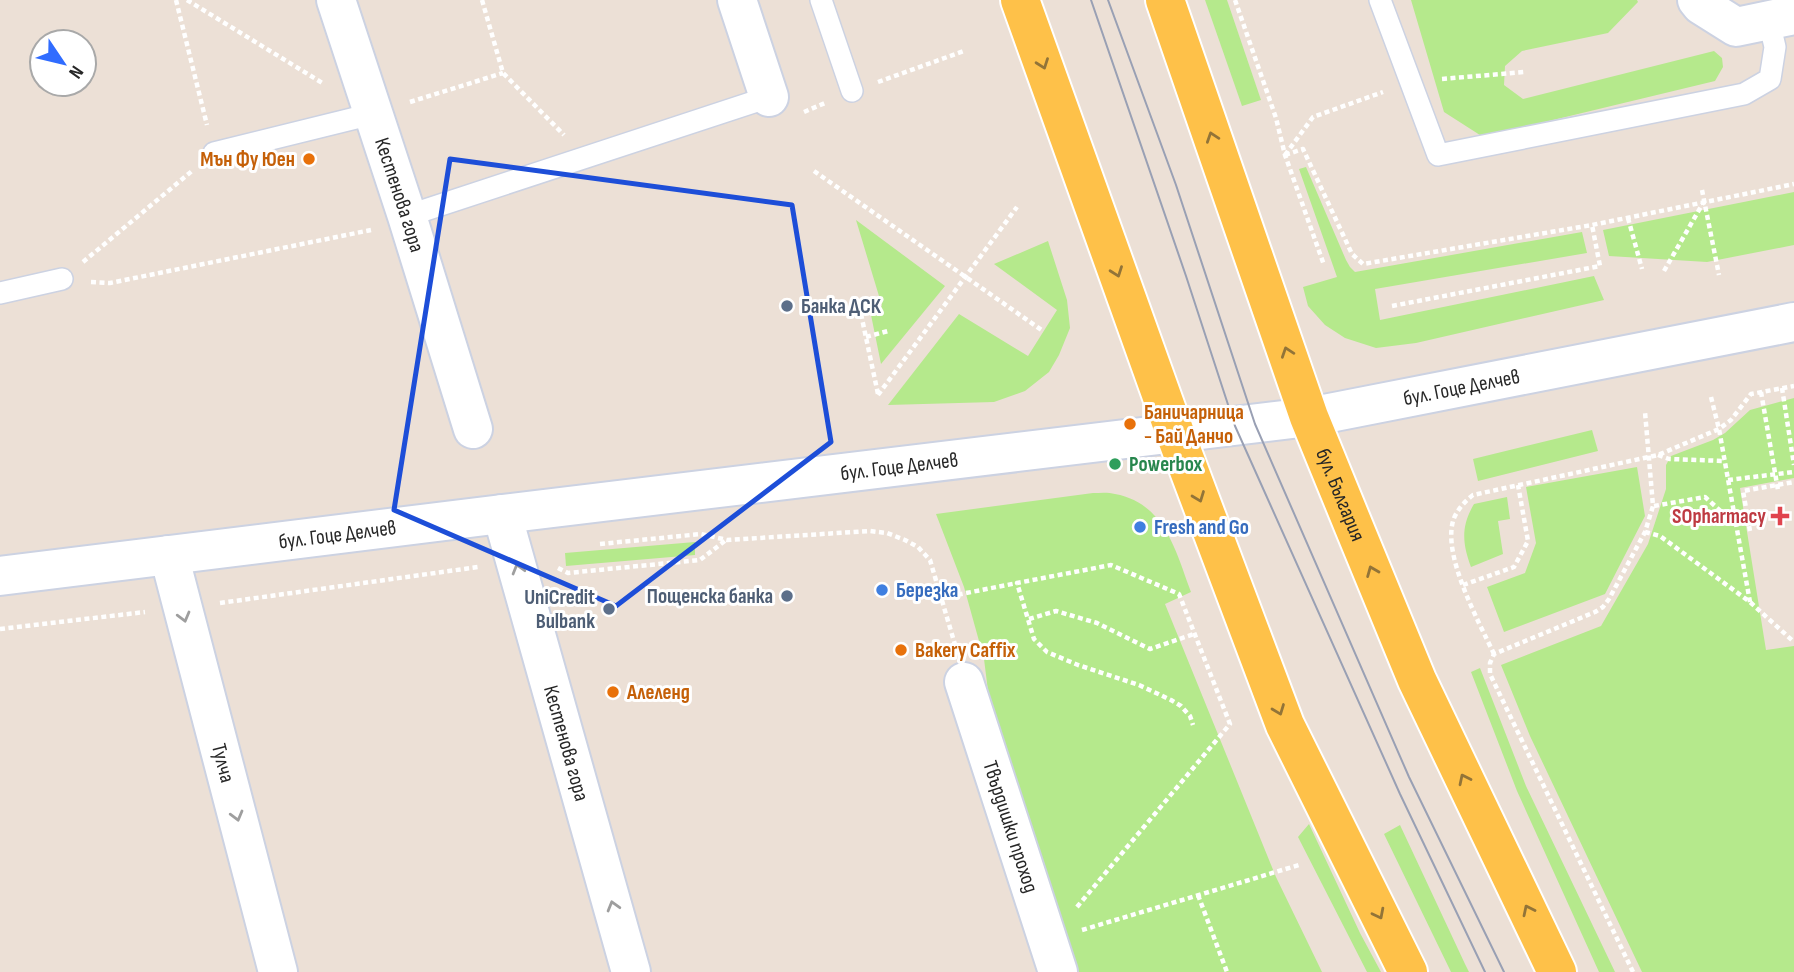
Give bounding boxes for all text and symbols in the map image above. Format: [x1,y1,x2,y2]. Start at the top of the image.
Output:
north arrow [28,28,98,98]
one-way arrow [1035,58,1049,70]
text: N [63,61,88,83]
one-way arrow [1206,132,1220,144]
street label: Кестенова гора [370,134,430,255]
place label: Мън Фу Юен [200,147,295,172]
marker: Мън Фу Юен [301,151,317,167]
one-way arrow [1109,265,1123,277]
place label: Банка ДСК [801,294,882,319]
marker: Банка ДСК [779,298,795,314]
one-way arrow [1281,347,1295,359]
street label: бул. Гоце Делчев [1401,363,1522,411]
place label: Баничарница - Бай Данчо [1144,400,1244,449]
marker: Баничарница - Бай Данчо [1122,416,1138,432]
street label: бул. България [1311,445,1371,545]
street label: бул. Гоце Делчев [839,447,960,486]
place label: Powerbox [1129,452,1203,477]
marker: Powerbox [1107,456,1123,472]
one-way arrow [1191,490,1205,502]
place label: SOpharmacy [1672,504,1766,529]
marker: SOpharmacy [1772,508,1788,524]
street label: бул. Гоце Делчев [277,515,398,554]
place label: Fresh and Go [1154,515,1249,540]
marker: Fresh and Go [1132,519,1148,535]
one-way arrow [512,564,527,576]
one-way arrow [1366,565,1380,577]
place label: Березка [896,578,958,603]
marker: Березка [874,582,890,598]
place label: Пощенска банка [647,584,773,609]
place label: UniCredit Bulbank [524,585,595,634]
marker: Пощенска банка [779,588,795,604]
marker: UniCredit Bulbank [601,601,617,617]
one-way arrow [176,611,190,623]
place label: Bakery Caffix [915,638,1016,663]
marker: Bakery Caffix [893,642,909,658]
place label: Алеленд [626,680,690,705]
street label: Кестенова гора [538,682,595,804]
marker: Алеленд [605,684,621,700]
one-way arrow [1271,703,1285,715]
street label: Тулча [206,741,240,785]
street label: Твърдишки проход [978,758,1044,896]
one-way arrow [1458,773,1472,786]
one-way arrow [229,810,243,822]
one-way arrow [607,900,621,912]
one-way arrow [1522,905,1536,918]
one-way arrow [1371,907,1385,919]

